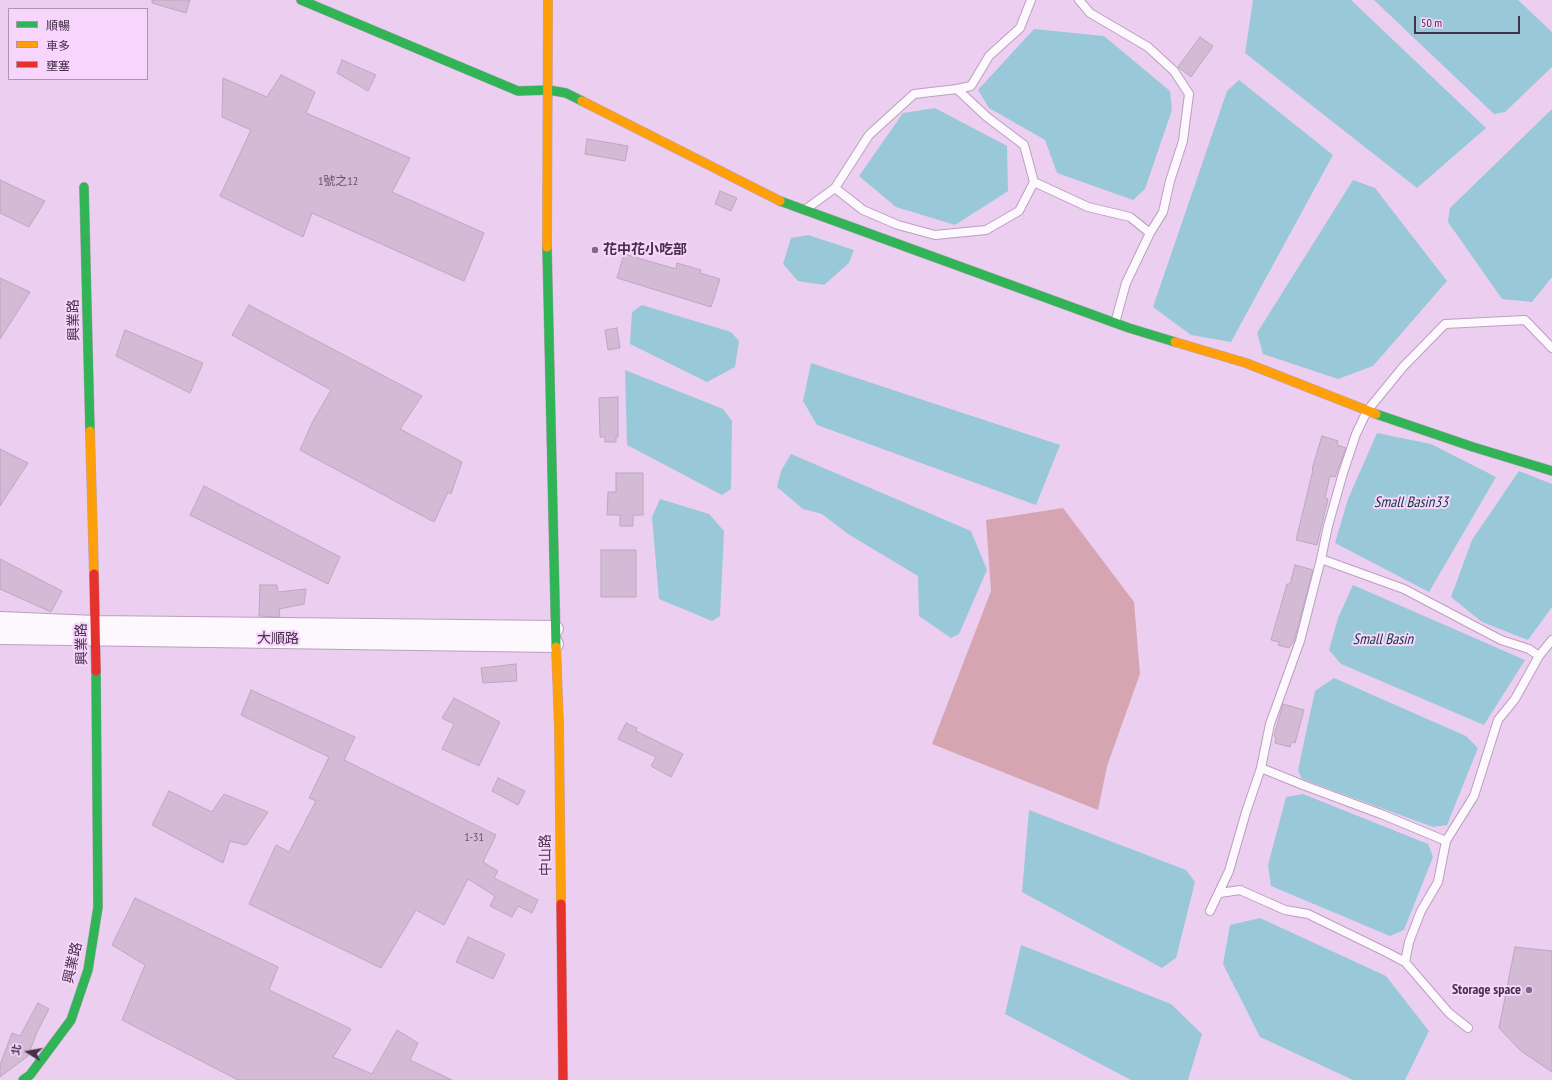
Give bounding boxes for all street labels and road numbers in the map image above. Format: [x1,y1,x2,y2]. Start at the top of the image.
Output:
street label: 興業路 [65,299,83,341]
street label: 興業路 [73,623,91,665]
street label: 大順路 [257,631,299,647]
street label: 中山路 [537,834,555,876]
street label: 興業路 [60,941,86,985]

